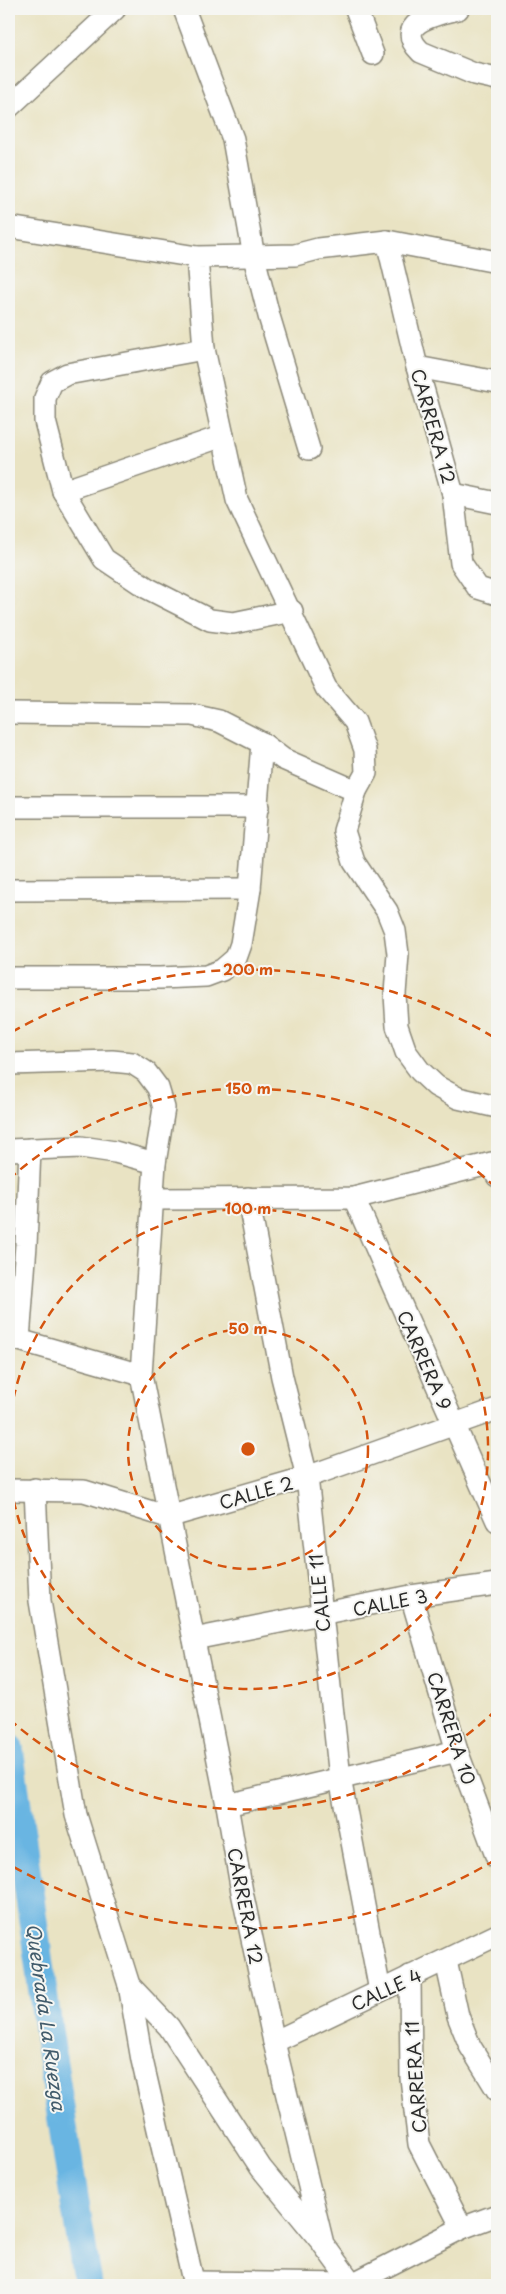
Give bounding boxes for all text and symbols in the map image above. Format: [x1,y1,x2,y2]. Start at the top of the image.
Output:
street label: CARRERA 12 [405,365,463,487]
text: 200 m [223,957,273,980]
text: 150 m [225,1076,271,1099]
text: 100 m [225,1196,271,1219]
street label: CARRERA 9 [391,1306,459,1414]
text: 50 m [229,1316,267,1339]
centre of rings [239,1440,257,1458]
street label: CALLE 2 [216,1469,296,1515]
street label: CALLE 11 [301,1553,337,1633]
street label: CALLE 3 [350,1582,430,1622]
street label: CARRERA 10 [421,1668,483,1788]
street label: CARRERA 12 [221,1845,271,1967]
water label: Quebrada La Ruezga [20,1921,74,2114]
street label: CALLE 4 [346,1961,426,2017]
street label: CARRERA 11 [398,2020,432,2134]

